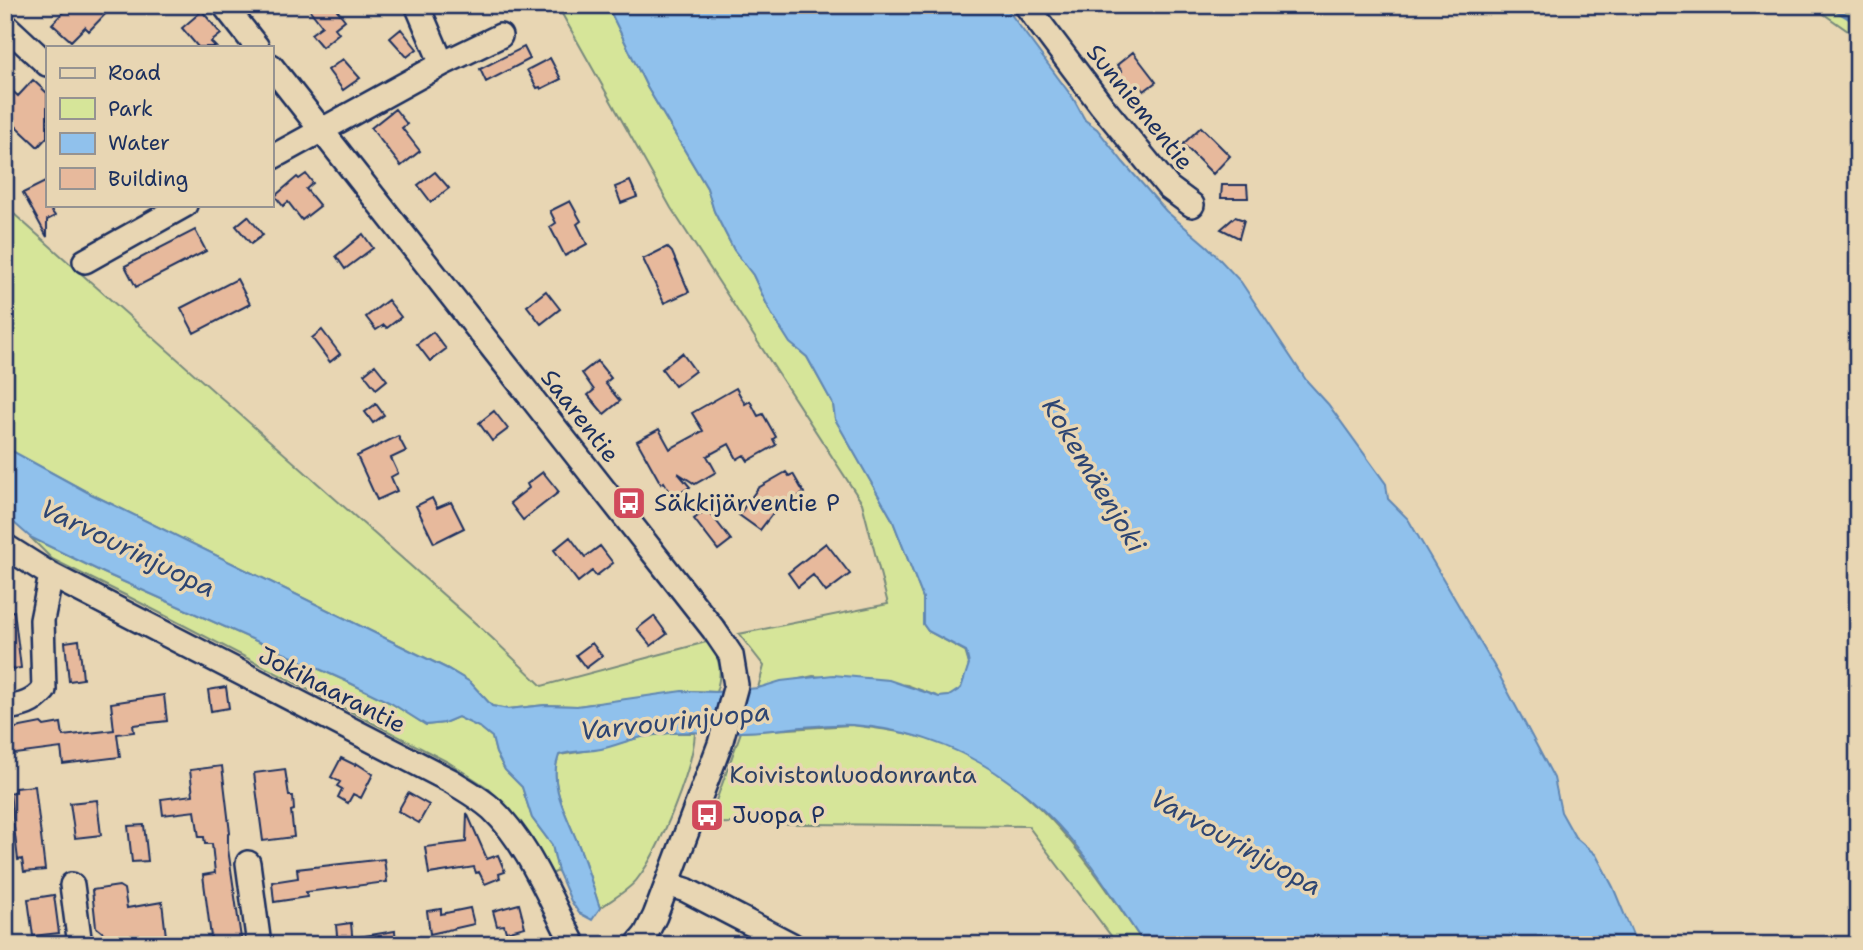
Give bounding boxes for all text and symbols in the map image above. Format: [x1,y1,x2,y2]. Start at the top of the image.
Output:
street label: Sunniementie [1079,37,1201,177]
legend [46,46,273,206]
text: Road [108,59,161,87]
text: Park [108,95,153,123]
text: Water [108,129,170,157]
text: Building [108,165,188,193]
street label: Saarentie [533,363,627,469]
water label: Kokemäenjoki [1034,391,1155,559]
bus stop icon: Säkkijärventie P [610,484,648,522]
place label: Säkkijärventie P [654,487,840,519]
water label: Varvourinjuopa [35,490,222,605]
street label: Jokihaarantie [253,639,411,741]
water label: Varvourinjuopa [578,693,772,748]
park label: Koivistonluodonranta [729,759,977,791]
water label: Varvourinjuopa [1144,780,1328,903]
bus stop icon: Juopa P [688,796,726,834]
place label: Juopa P [732,799,825,831]

